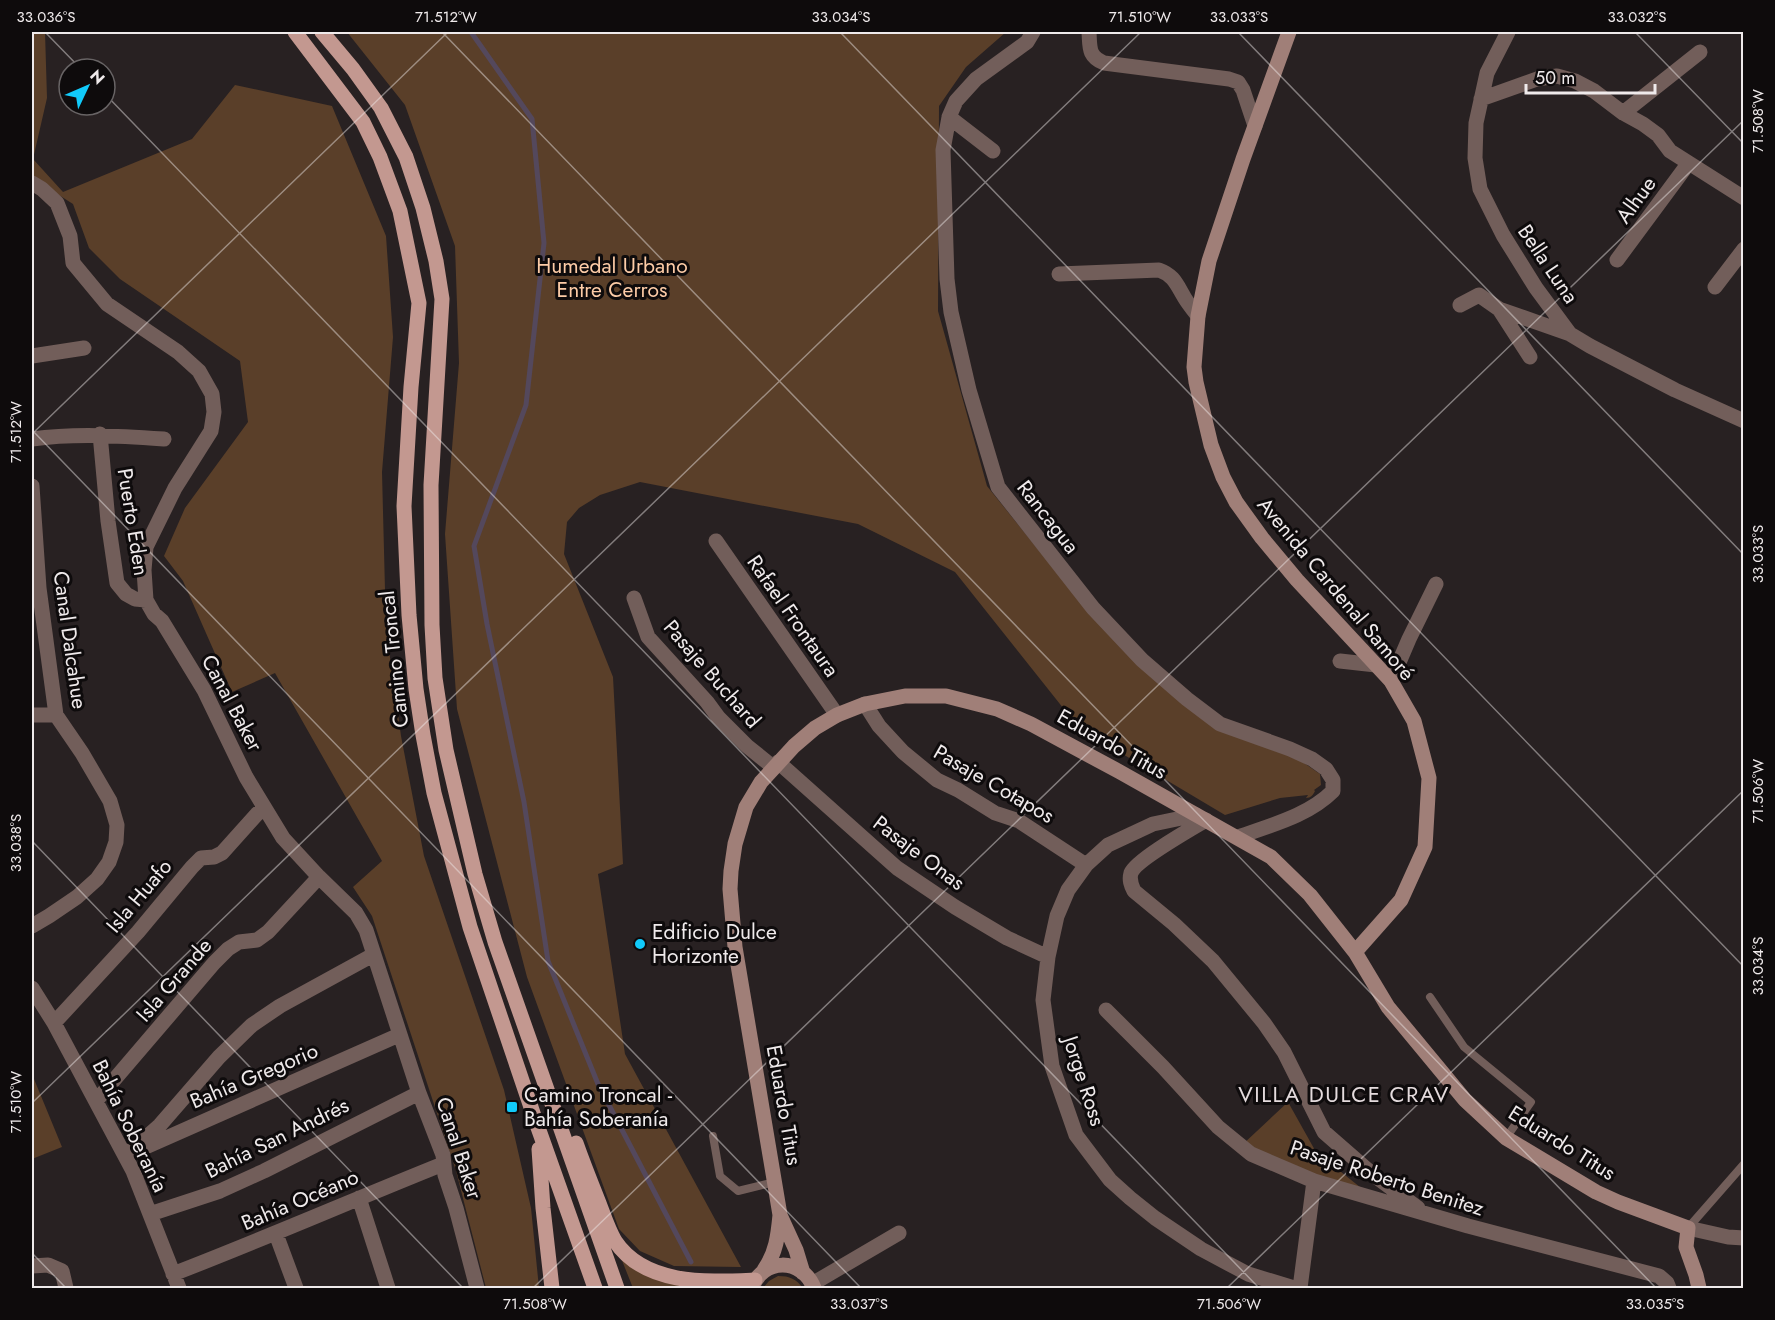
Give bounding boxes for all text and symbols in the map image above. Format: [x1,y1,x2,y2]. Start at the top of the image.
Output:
text: 33.036°S [17,6,75,28]
text: 71.512°W [415,6,477,28]
text: 33.034°S [812,6,870,28]
text: 71.510°W [1109,6,1171,28]
text: 33.033°S [1210,6,1268,28]
text: 33.032°S [1608,6,1666,28]
north arrow [57,57,117,117]
scale bar [1526,57,1655,95]
text: N [85,64,110,89]
text: 50 m [1535,65,1575,91]
text: 71.508°W [1747,89,1769,153]
street label: Alhue [1609,170,1663,230]
street label: Bella Luna [1510,218,1586,310]
park label: Humedal Urbano Entre Cerros [536,251,688,305]
text: 71.512°W [5,401,27,463]
street label: Puerto Eden [110,466,156,578]
street label: Rancagua [1010,474,1086,560]
street label: Avenida Cardenal Samoré [1250,491,1422,687]
text: 33.033°S [1747,525,1769,583]
street label: Rafael Frontaura [740,549,846,683]
street label: Canal Dalcahue [45,569,95,711]
street label: Camino Troncal [372,589,416,729]
street label: Pasaje Buchard [656,613,768,735]
street label: Canal Baker [194,649,270,757]
street label: Eduardo Titus [1052,701,1172,787]
street label: Pasaje Cotapos [928,737,1060,831]
text: 71.506°W [1747,759,1769,823]
street label: Pasaje Onas [867,808,971,898]
text: 33.038°S [5,814,27,872]
street label: Isla Huafo [99,852,179,940]
place label: Edificio Dulce Horizonte [652,917,777,971]
street label: Isla Grande [129,931,219,1028]
marker: Edificio Dulce Horizonte [633,937,647,951]
text: 33.034°S [1747,937,1769,995]
street label: Jorge Ross [1054,1029,1113,1130]
street label: Bahía Gregorio [185,1036,323,1116]
street label: Eduardo Titus [759,1043,809,1167]
street label: Bahía Soberanía [85,1055,175,1197]
text: 71.510°W [5,1071,27,1133]
district label: VILLA DULCE CRAV [1238,1078,1450,1110]
place label: Camino Troncal - Bahía Soberanía [524,1080,673,1134]
street label: Bahía San Andrés [200,1090,354,1186]
street label: Canal Baker [428,1093,490,1204]
street label: Eduardo Titus [1503,1098,1621,1188]
marker: Camino Troncal - Bahía Soberanía [505,1100,519,1114]
street label: Pasaje Roberto Benitez [1286,1132,1488,1224]
street label: Bahía Océano [237,1162,363,1238]
text: 71.508°W [503,1293,567,1315]
text: 33.037°S [830,1293,888,1315]
text: 71.506°W [1197,1293,1261,1315]
text: 33.035°S [1626,1293,1684,1315]

